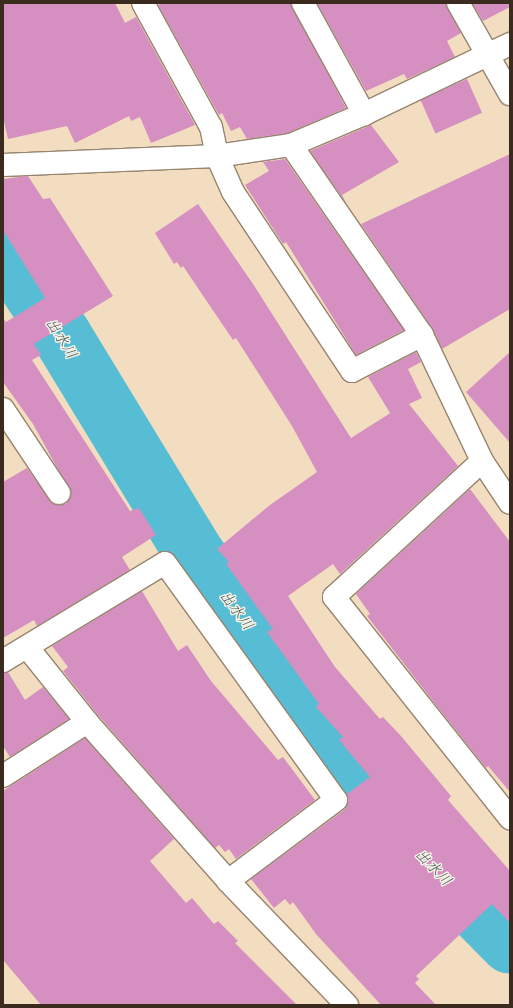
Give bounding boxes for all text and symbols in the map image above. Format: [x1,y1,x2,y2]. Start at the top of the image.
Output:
water label: 出水川 [42,314,82,362]
water label: 出水川 [216,587,258,633]
water label: 出水川 [412,845,456,889]

